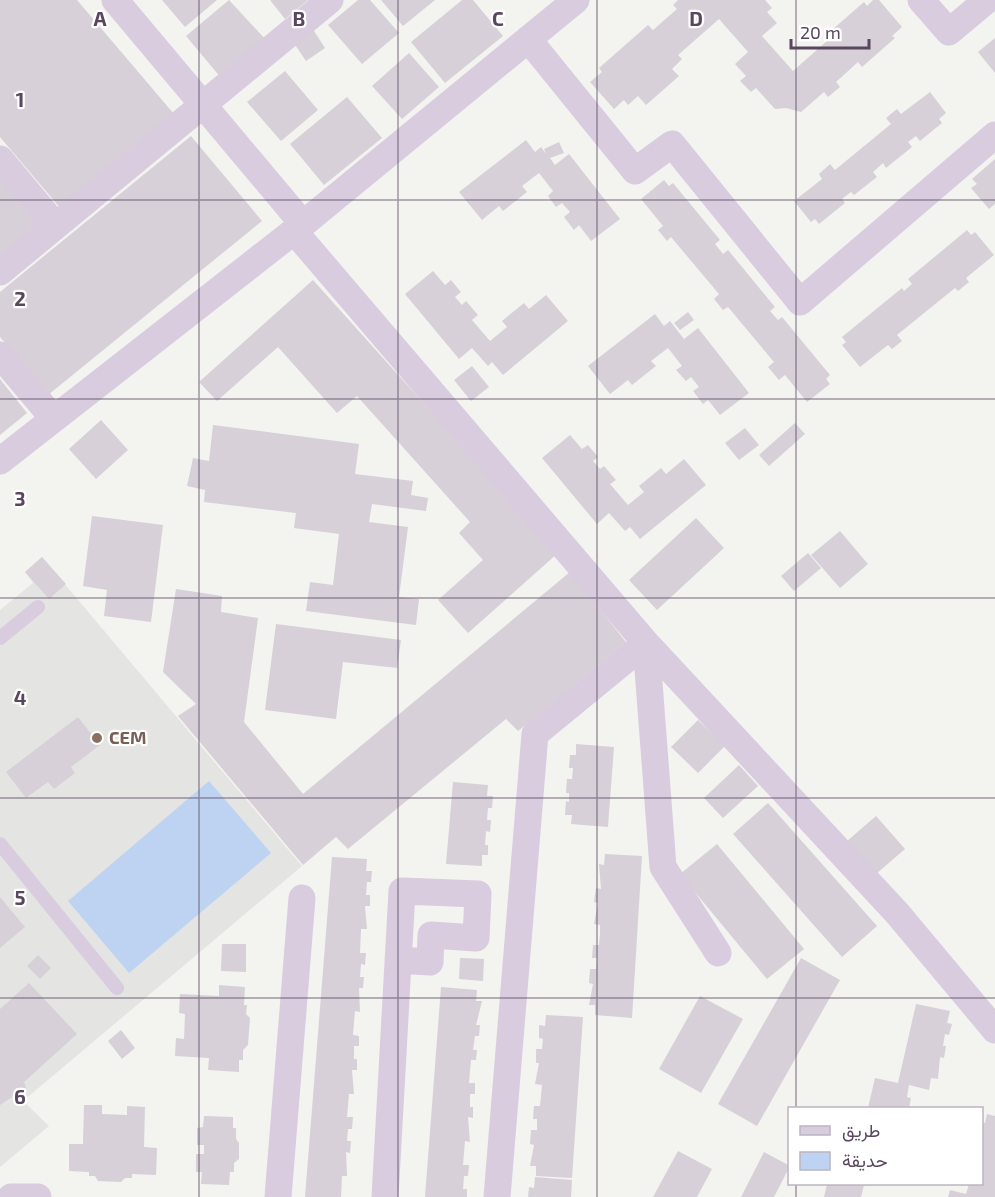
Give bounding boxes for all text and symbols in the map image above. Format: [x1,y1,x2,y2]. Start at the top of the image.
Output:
text: A [93,6,107,30]
text: B [293,6,305,30]
text: C [492,6,504,30]
text: D [689,6,703,30]
scale bar [791,12,869,50]
text: 20 m [800,21,841,43]
text: 1 [16,87,24,111]
text: 2 [14,286,26,310]
text: 3 [14,486,26,510]
text: 4 [14,685,27,709]
place label: CEM [109,726,146,748]
marker: CEM [90,731,104,745]
text: 5 [14,885,26,909]
text: 6 [14,1084,26,1108]
legend [788,1107,983,1185]
text: طريق [842,1119,880,1142]
text: حديقة [842,1149,888,1171]

